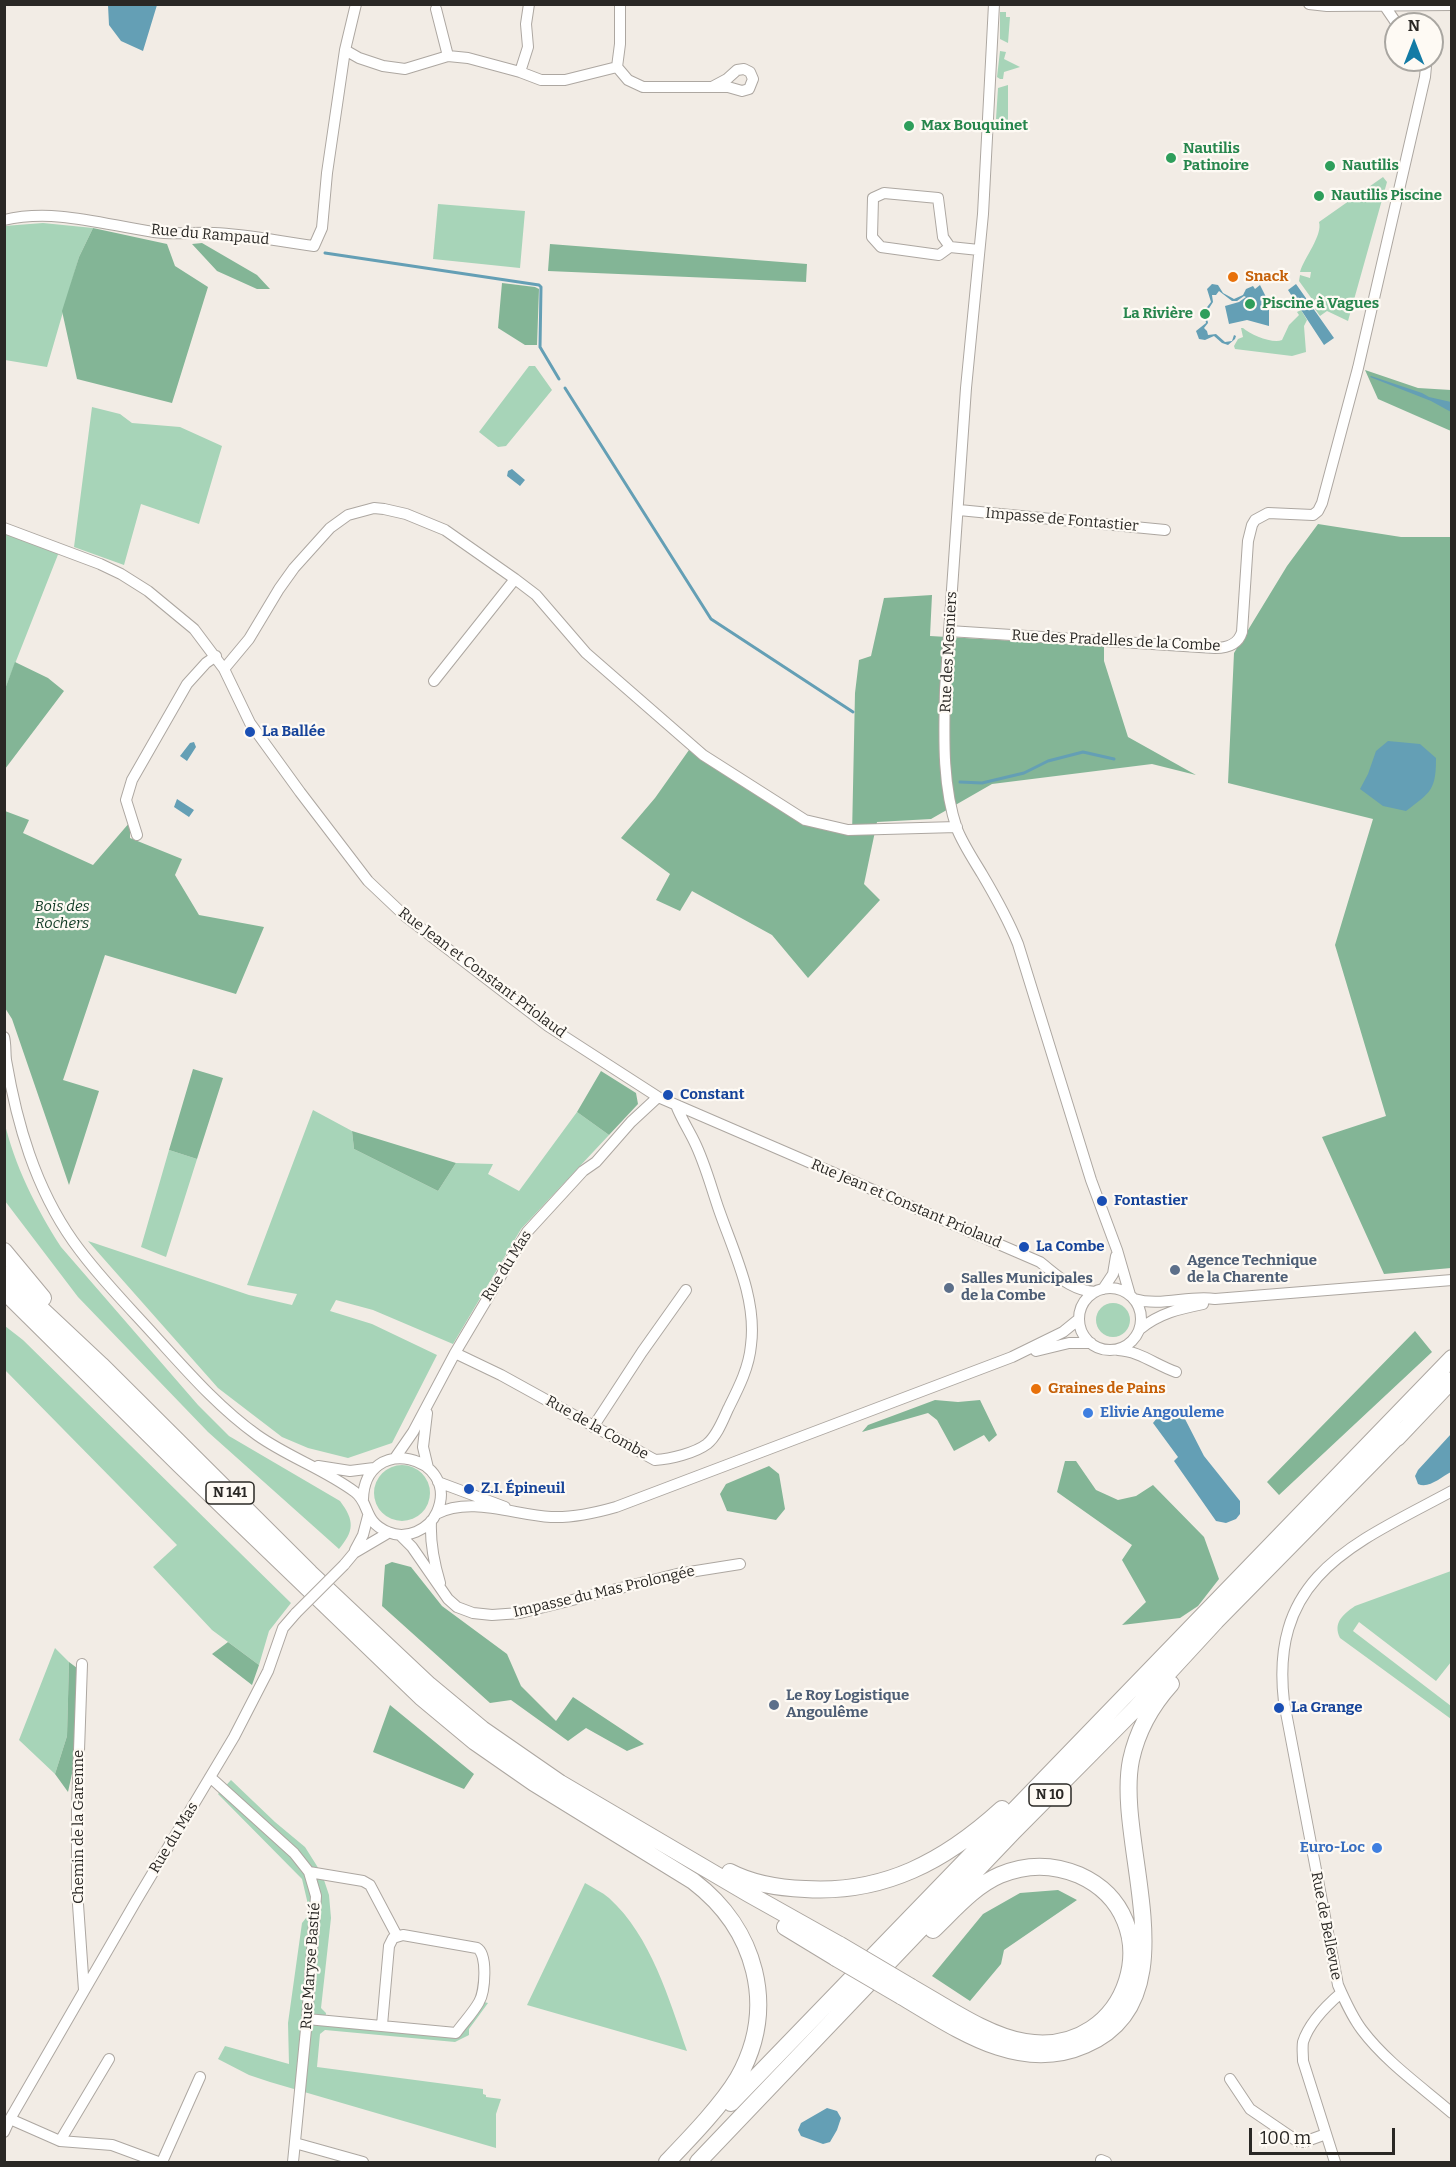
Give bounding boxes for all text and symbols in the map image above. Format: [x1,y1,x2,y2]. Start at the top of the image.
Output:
north arrow [1384,12,1444,72]
text: N [1408,16,1420,35]
place label: Max Bouquinet [921,117,1028,135]
marker: Max Bouquinet [902,119,916,133]
place label: Nautilis Patinoire [1183,140,1249,175]
marker: Nautilis Patinoire [1164,151,1178,165]
place label: Nautilis [1342,157,1399,175]
marker: Nautilis [1323,159,1337,173]
place label: Nautilis Piscine [1331,187,1442,205]
marker: Nautilis Piscine [1312,189,1326,203]
street label: Rue du Rampaud [150,221,270,249]
place label: Snack [1245,268,1288,286]
marker: Snack [1226,270,1240,284]
place label: Piscine à Vagues [1262,295,1379,313]
marker: Piscine à Vagues [1243,297,1257,311]
place label: La Rivière [1123,305,1193,323]
marker: La Rivière [1198,307,1212,321]
street label: Impasse de Fontastier [985,504,1139,536]
street label: Rue des Mesniers [937,591,961,713]
street label: Rue des Pradelles de la Combe [1011,627,1221,655]
place label: La Ballée [262,723,325,741]
marker: La Ballée [243,725,257,739]
park label: Bois des Rochers [34,898,90,933]
street label: Rue Jean et Constant Priolaud [395,904,569,1042]
place label: Constant [680,1086,745,1104]
marker: Constant [661,1088,675,1102]
street label: Rue Jean et Constant Priolaud [808,1156,1004,1252]
place label: Fontastier [1114,1192,1188,1210]
marker: Fontastier [1095,1194,1109,1208]
street label: Rue du Mas [478,1227,536,1305]
place label: La Combe [1036,1238,1105,1256]
marker: La Combe [1017,1240,1031,1254]
place label: Agence Technique de la Charente [1187,1252,1317,1287]
marker: Agence Technique de la Charente [1168,1263,1182,1277]
place label: Salles Municipales de la Combe [961,1270,1093,1305]
marker: Salles Municipales de la Combe [942,1281,956,1295]
place label: Graines de Pains [1048,1380,1166,1398]
marker: Graines de Pains [1029,1382,1043,1396]
street label: Rue de la Combe [543,1392,651,1464]
place label: Elivie Angouleme [1100,1404,1224,1422]
marker: Elivie Angouleme [1081,1406,1095,1420]
place label: Z.I. Épineuil [481,1480,565,1498]
road number: N 141 [206,1482,254,1504]
marker: Z.I. Épineuil [462,1482,476,1496]
street label: Impasse du Mas Prolongée [512,1562,696,1622]
place label: Le Roy Logistique Angoulême [786,1687,909,1722]
marker: Le Roy Logistique Angoulême [767,1698,781,1712]
place label: La Grange [1291,1699,1362,1717]
marker: La Grange [1272,1701,1286,1715]
street label: Chemin de la Garenne [70,1750,88,1904]
road number: N 10 [1029,1784,1071,1806]
street label: Rue du Mas [146,1799,202,1877]
place label: Euro-Loc [1300,1839,1365,1857]
marker: Euro-Loc [1370,1841,1384,1855]
street label: Rue de Bellevue [1307,1870,1345,1982]
street label: Rue Maryse Bastié [298,1902,324,2030]
scale bar [1252,2116,1398,2154]
text: 100 m [1260,2127,1311,2149]

